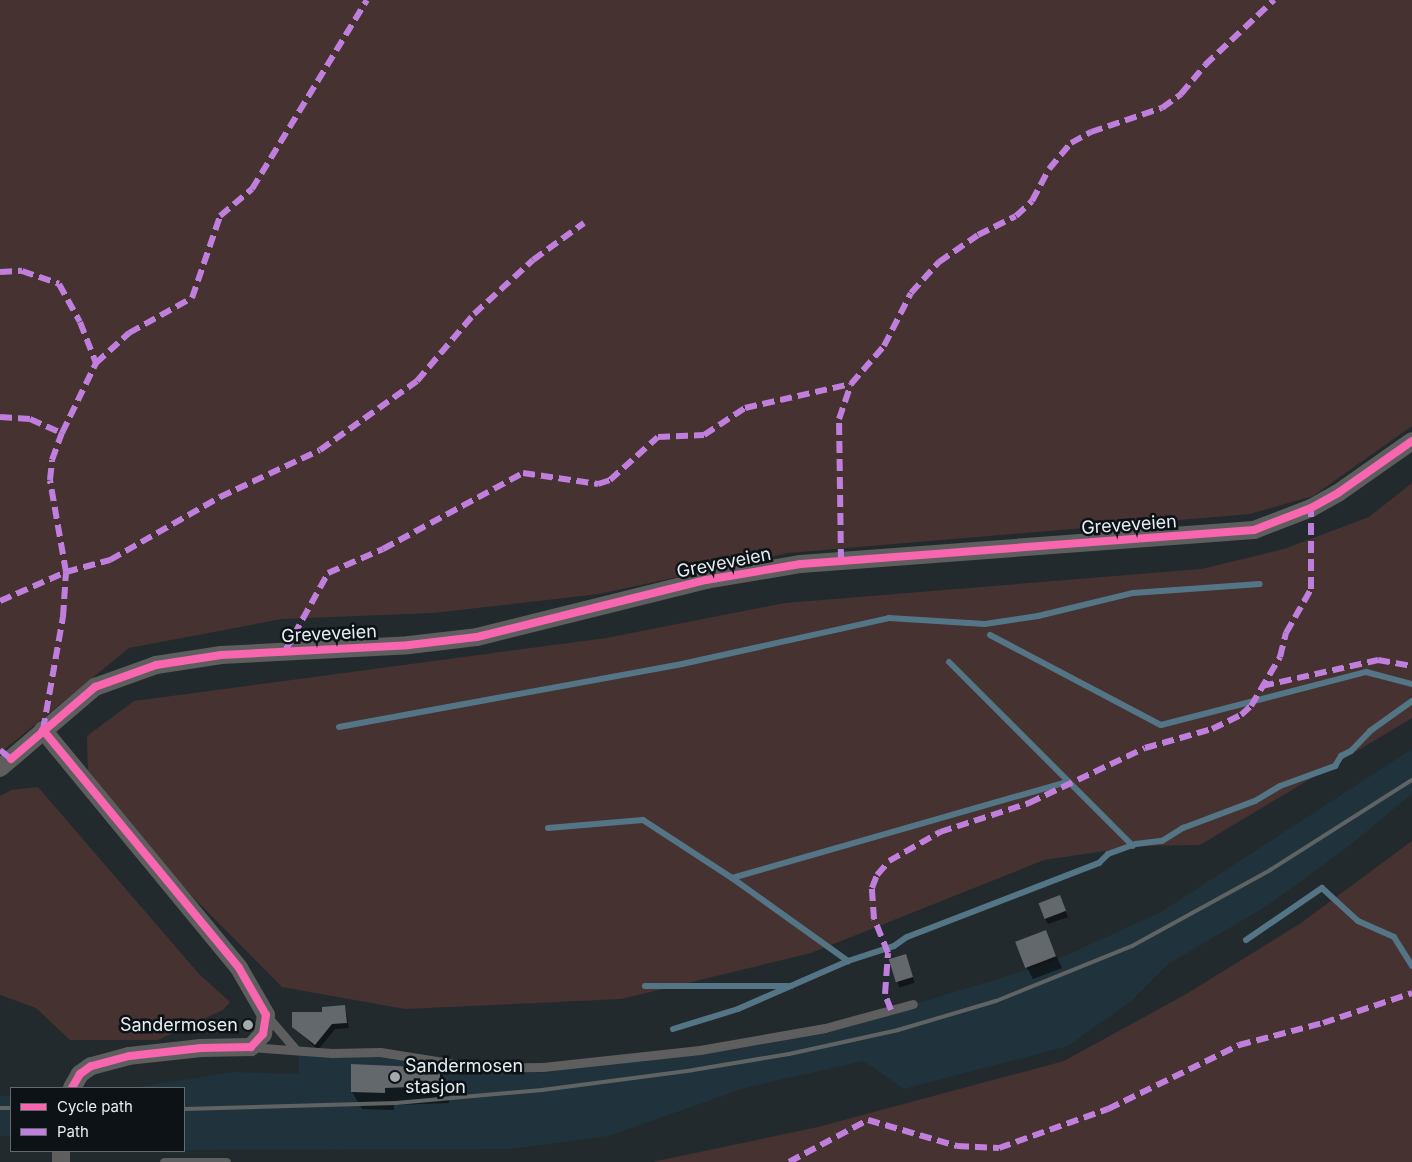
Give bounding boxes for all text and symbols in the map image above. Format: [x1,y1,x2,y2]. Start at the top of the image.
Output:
street label: Greveveien [1081,511,1177,539]
street label: Greveveien [675,543,773,583]
street label: Greveveien [281,621,377,647]
place label: Sandermosen [120,1014,238,1036]
marker: Sandermosen [242,1019,254,1031]
place label: Sandermosen stasjon [405,1056,523,1098]
marker: Sandermosen stasjon [389,1071,401,1083]
legend [10,1087,185,1152]
text: Cycle path [57,1097,133,1116]
text: Path [57,1122,89,1141]

